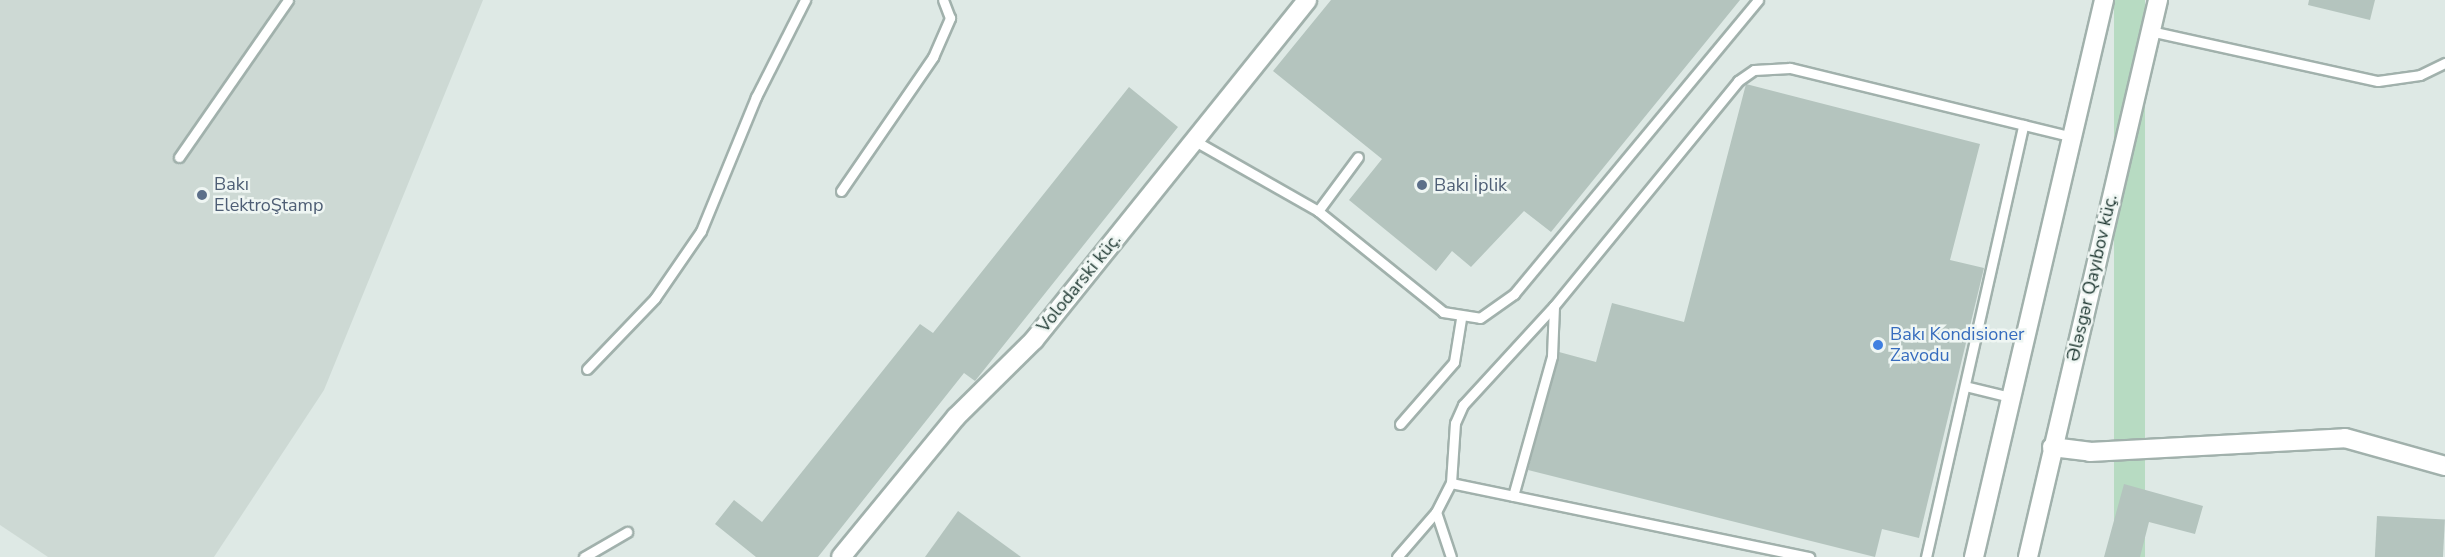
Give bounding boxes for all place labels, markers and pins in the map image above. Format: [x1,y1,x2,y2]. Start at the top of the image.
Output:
place label: Bakı ElektroŞtamp [214,174,324,216]
place label: Bakı İplik [1434,174,1507,196]
marker: Bakı İplik [1415,178,1429,192]
marker: Bakı ElektroŞtamp [195,188,209,202]
place label: Bakı Kondisioner Zavodu [1890,324,2025,366]
marker: Bakı Kondisioner Zavodu [1871,338,1885,352]

